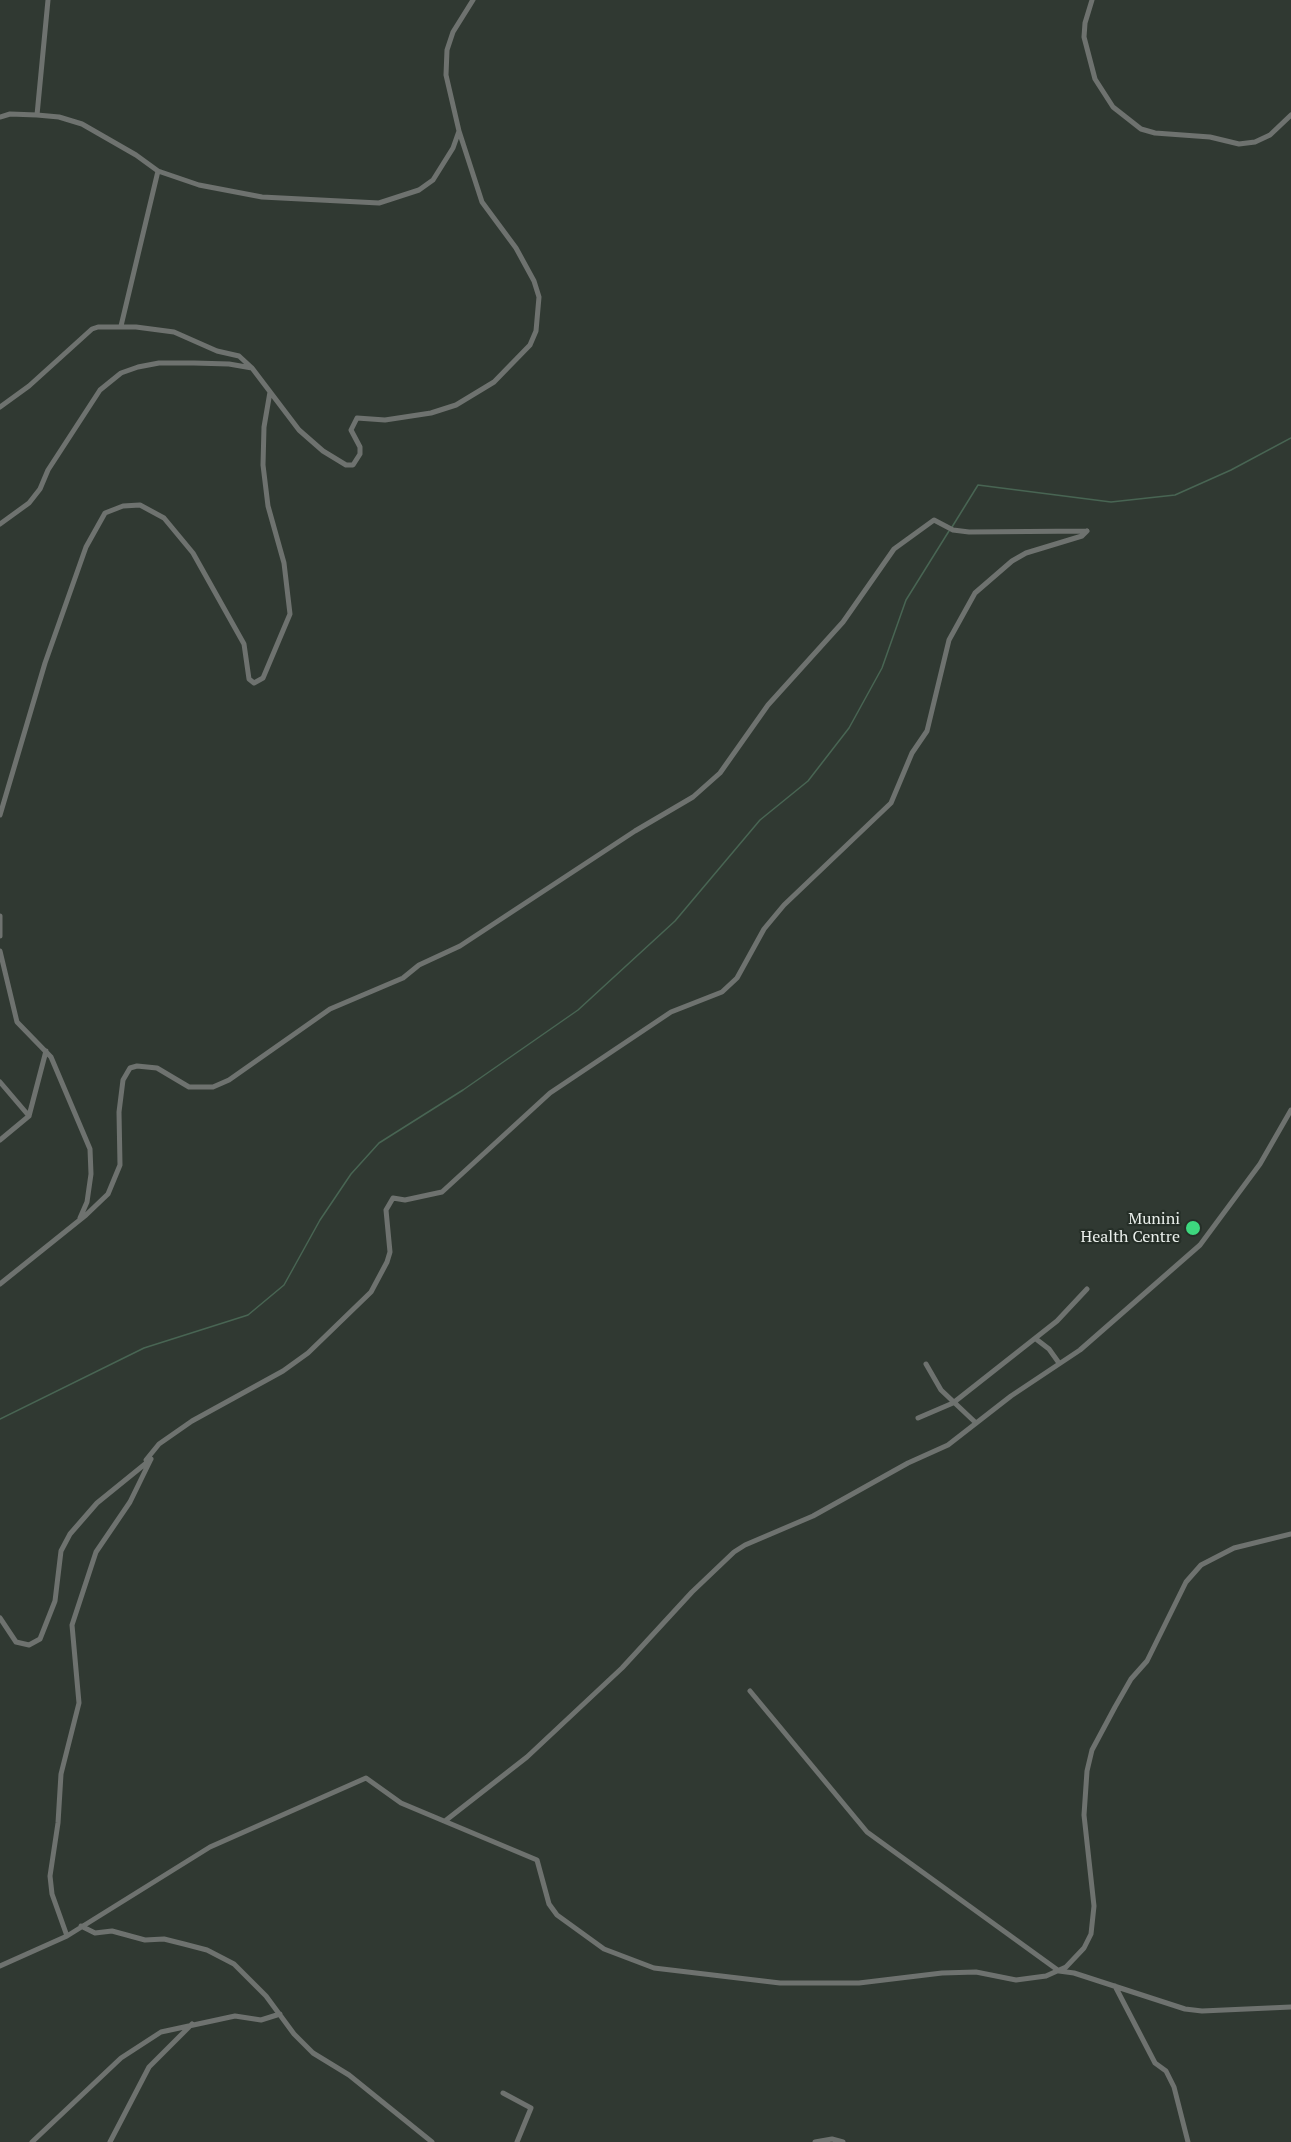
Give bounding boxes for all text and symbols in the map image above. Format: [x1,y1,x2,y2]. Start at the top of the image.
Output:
place label: Munini Health Centre [1081,1209,1180,1247]
marker: Munini Health Centre [1184,1219,1202,1237]

